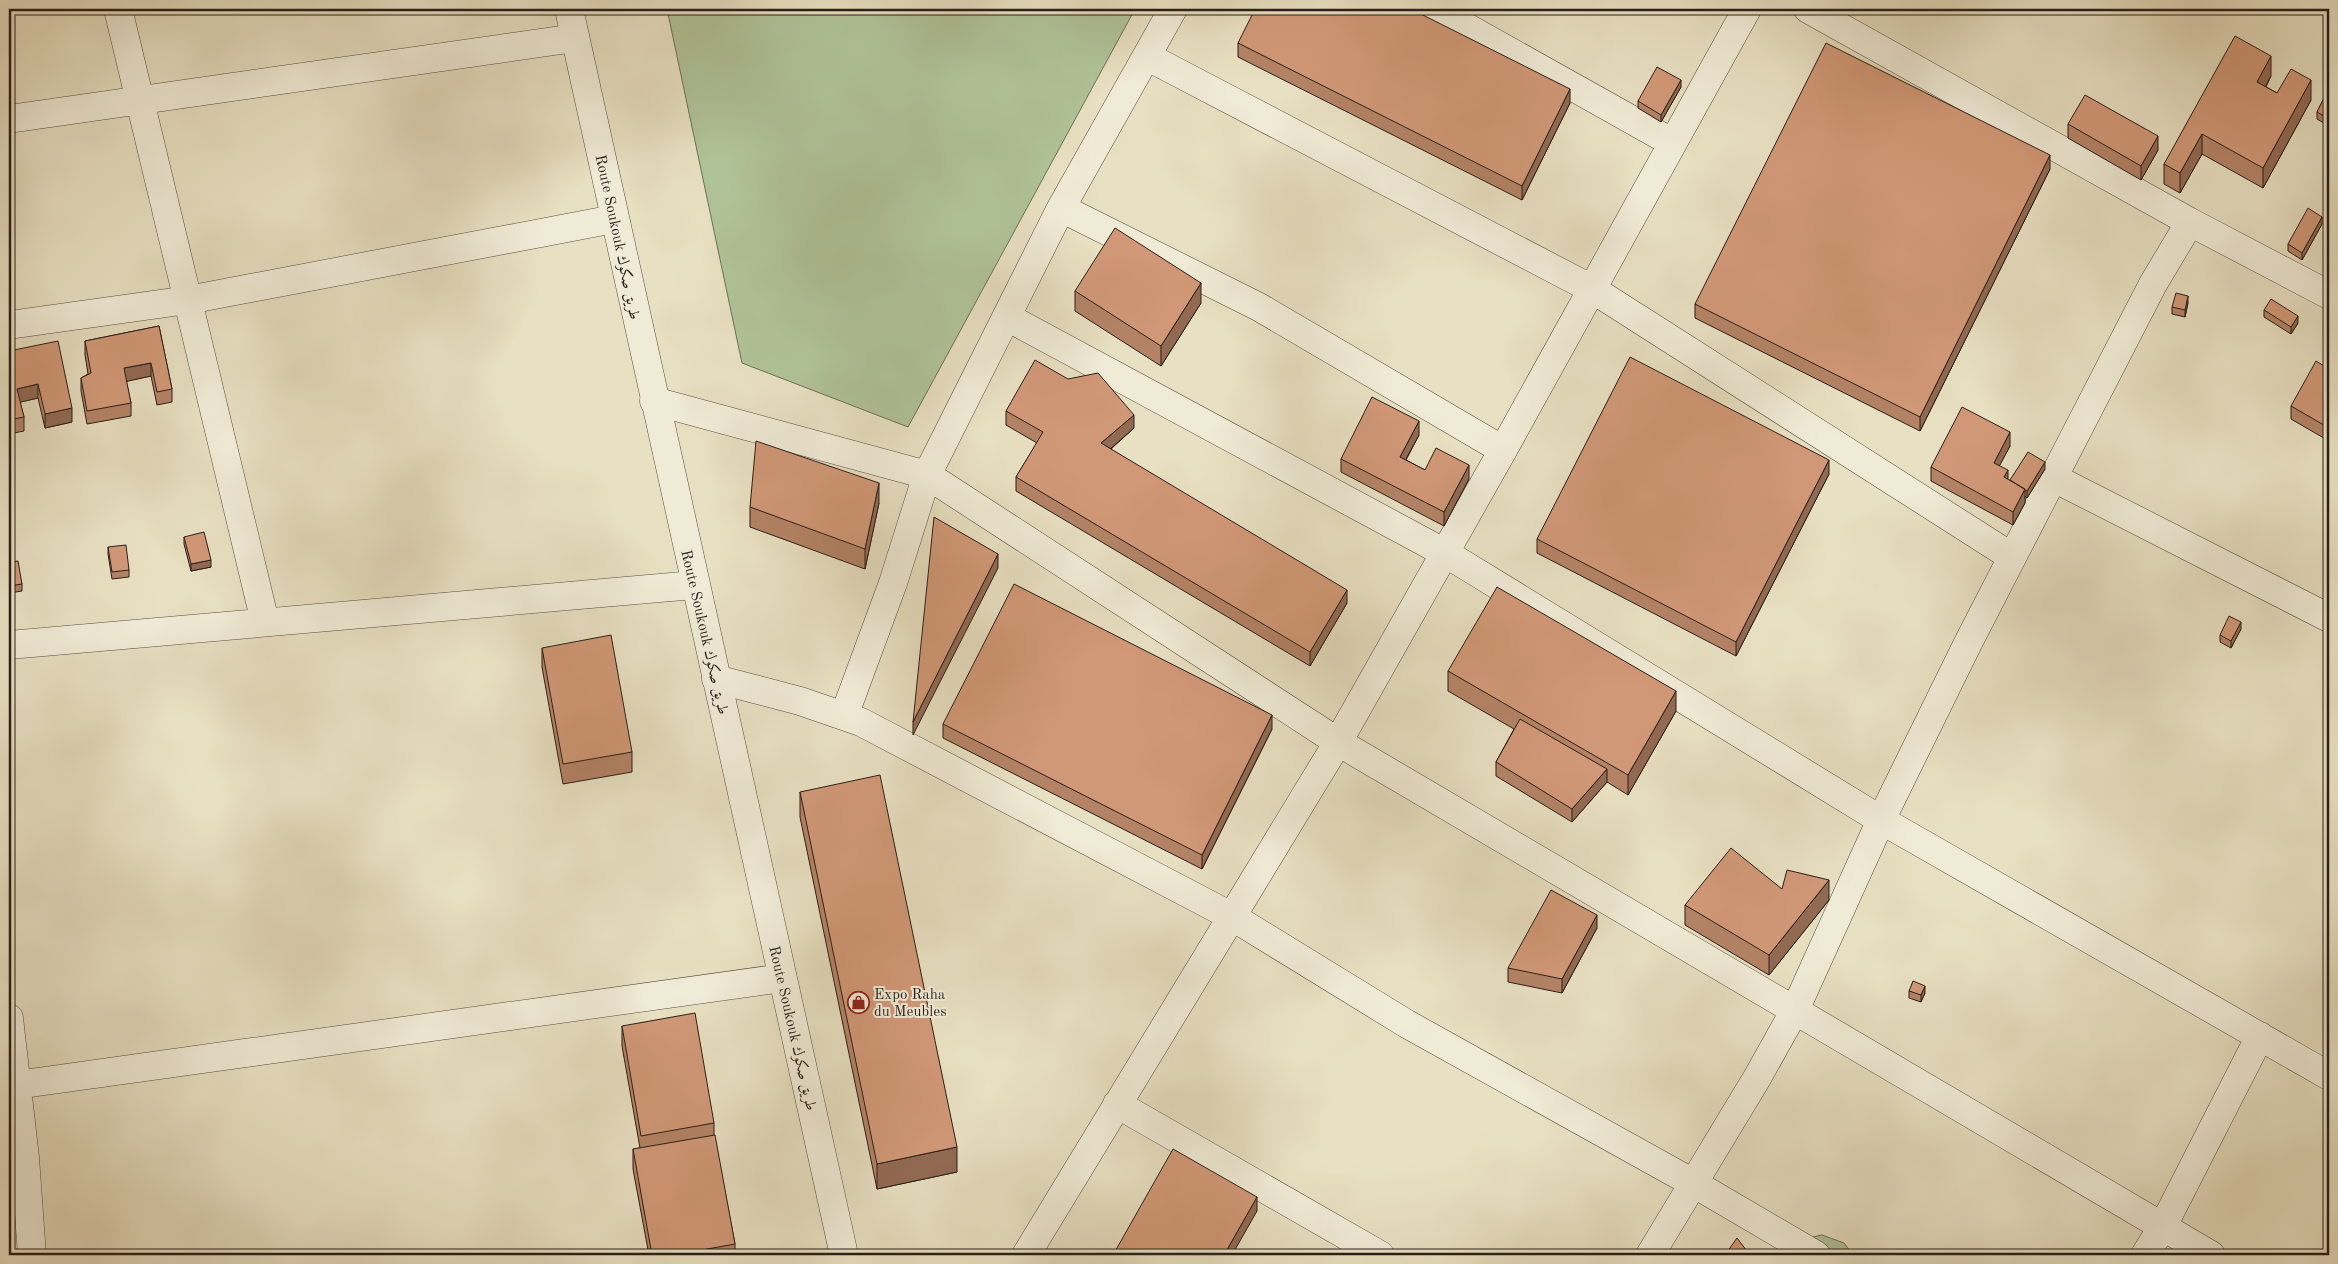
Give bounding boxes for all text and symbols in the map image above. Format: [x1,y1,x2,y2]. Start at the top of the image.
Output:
street label: Route Soukouk طريق صكوك [591,153,643,321]
street label: Route Soukouk طريق صكوك [676,548,732,716]
street label: Route Soukouk طريق صكوك [764,944,820,1112]
place label: Expo Raha du Meubles [874,988,947,1020]
shop icon: Expo Raha du Meubles [846,991,870,1015]

